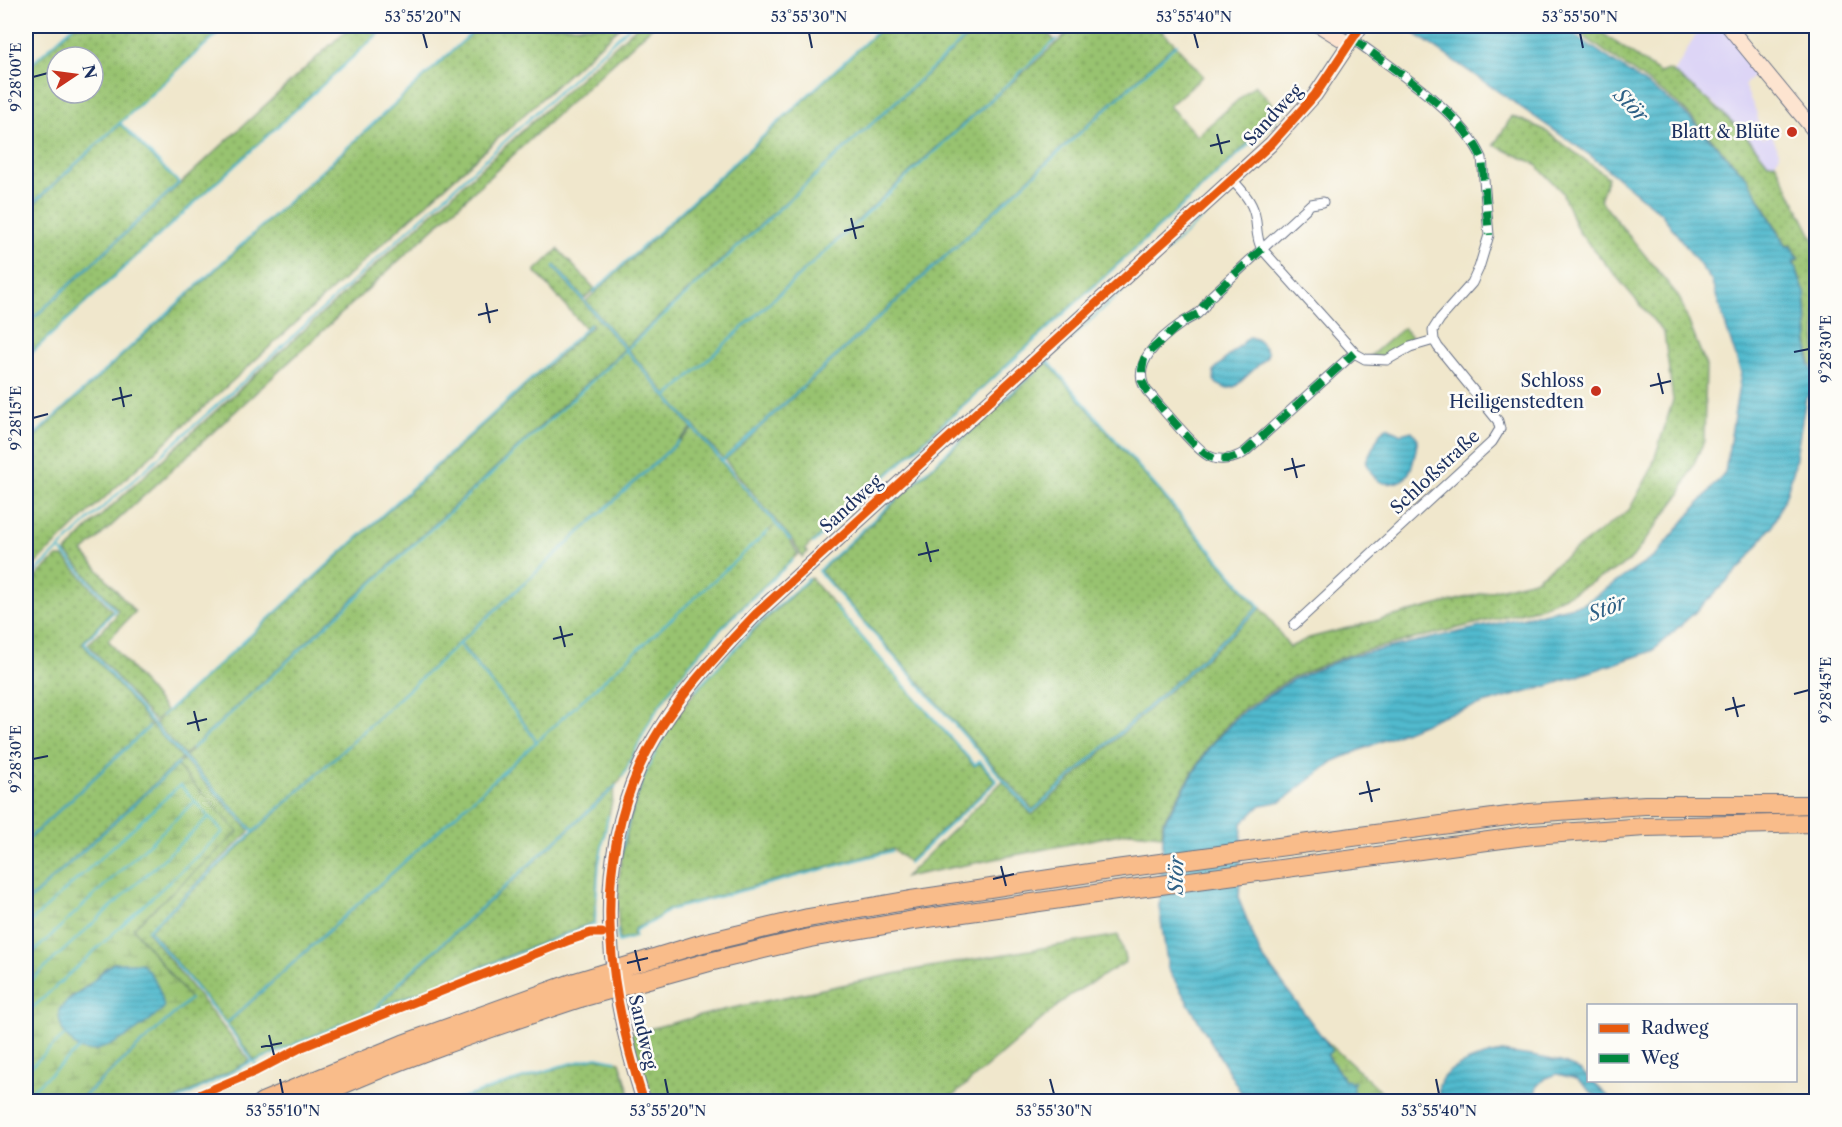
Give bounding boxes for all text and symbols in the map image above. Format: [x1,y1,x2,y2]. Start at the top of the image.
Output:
text: 53°55'20"N [385,7,461,26]
text: 53°55'30"N [771,7,847,26]
text: 53°55'40"N [1156,7,1232,26]
text: 53°55'50"N [1542,7,1618,26]
text: 9°28'00"E [6,42,25,112]
north arrow [45,45,105,105]
text: N [78,63,101,81]
street label: Sandweg [1239,79,1307,150]
water label: Stör [1608,82,1654,128]
place label: Blatt & Blüte [1671,121,1780,143]
marker: Blatt & Blüte [1785,125,1799,139]
text: 9°28'30"E [1816,315,1835,383]
place label: Schloss Heiligenstedten [1449,370,1584,413]
marker: Schloss Heiligenstedten [1589,384,1603,398]
text: 9°28'15"E [6,386,25,450]
street label: Schloßstraße [1386,425,1484,519]
street label: Sandweg [815,470,887,538]
water label: Stör [1584,589,1631,626]
text: 9°28'45"E [1816,657,1835,723]
text: 9°28'30"E [6,725,25,793]
water label: Stör [1164,854,1188,895]
street label: Sandweg [624,992,662,1072]
legend [1587,1004,1797,1082]
text: Radweg [1641,1017,1709,1039]
text: Weg [1640,1047,1679,1069]
text: 53°55'10"N [246,1101,320,1120]
text: 53°55'20"N [630,1101,706,1120]
text: 53°55'30"N [1016,1101,1092,1120]
text: 53°55'40"N [1401,1101,1477,1120]

